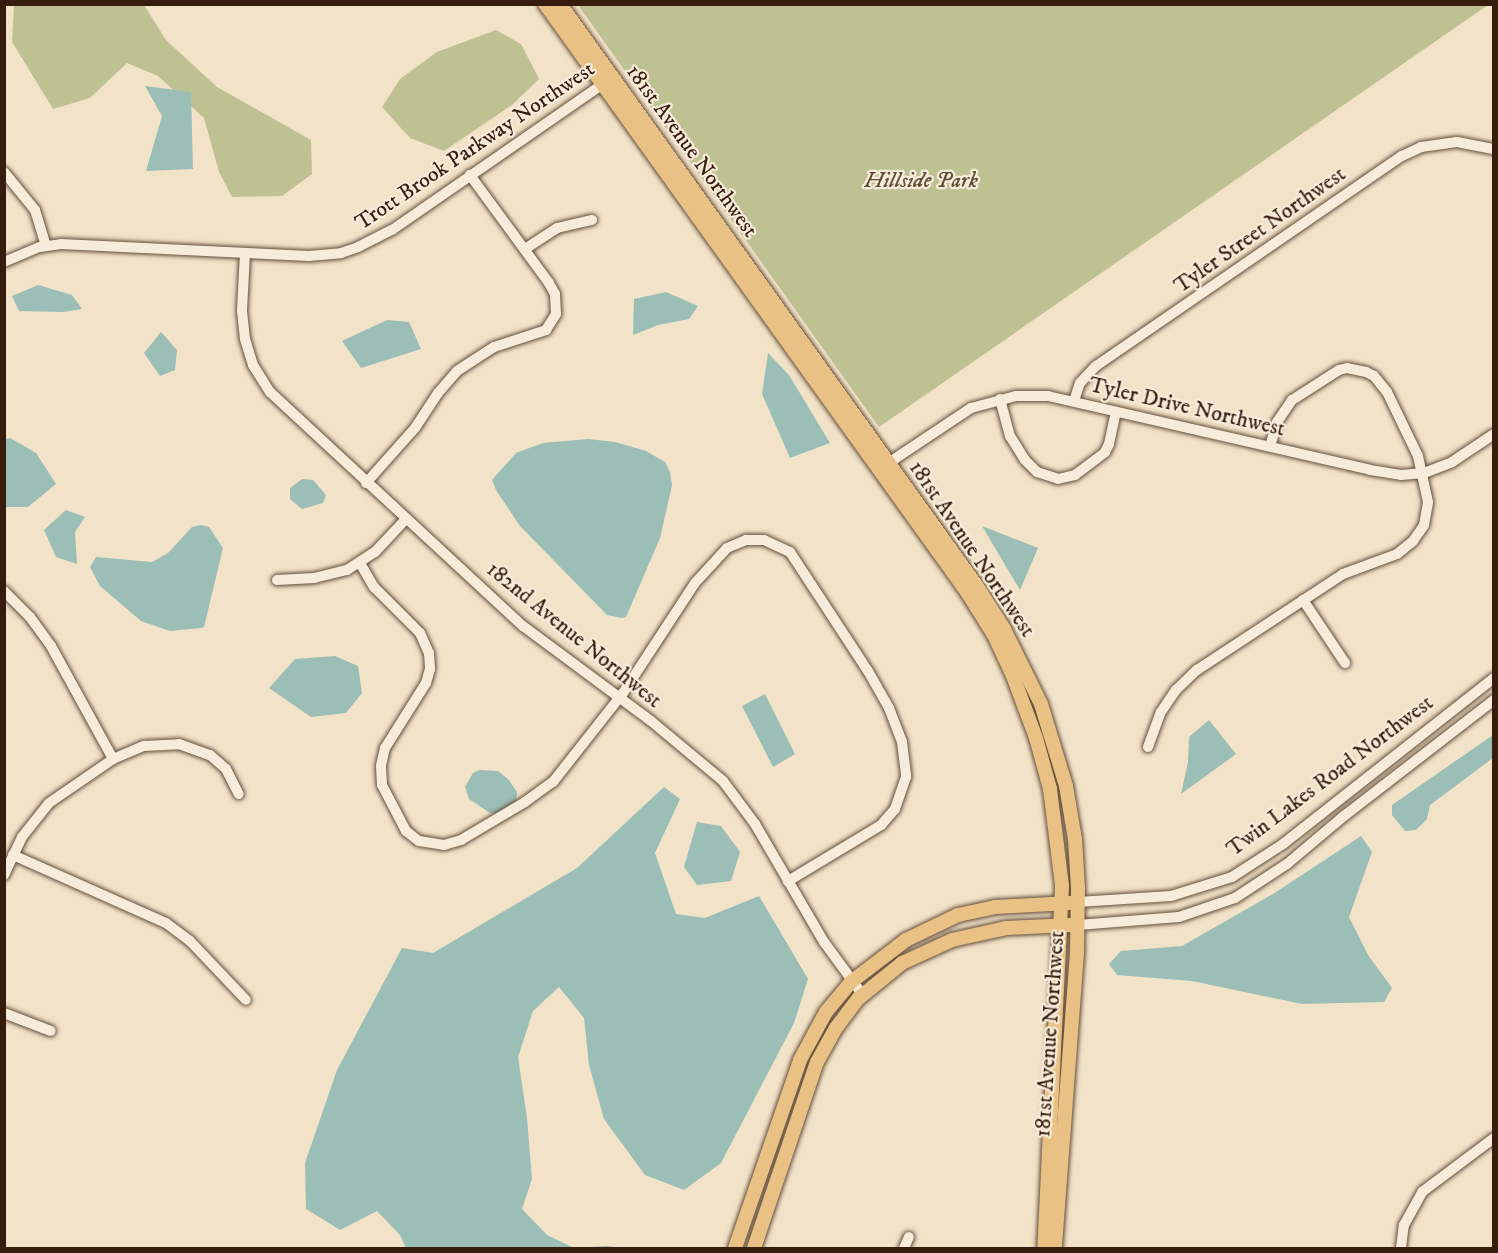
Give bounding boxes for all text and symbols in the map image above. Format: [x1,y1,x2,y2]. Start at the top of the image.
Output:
street label: Trott Brook Parkway Northwest [350,56,600,236]
street label: 181st Avenue Northwest [621,60,763,242]
street label: Tyler Street Northwest [1169,161,1351,299]
park label: Hillside Park [864,168,978,194]
street label: Tyler Drive Northwest [1086,372,1288,442]
street label: 181st Avenue Northwest [903,456,1041,642]
street label: 182nd Avenue Northwest [481,556,667,714]
street label: Twin Lakes Road Northwest [1222,690,1438,862]
street label: 181st Avenue Northwest [1030,930,1070,1138]

